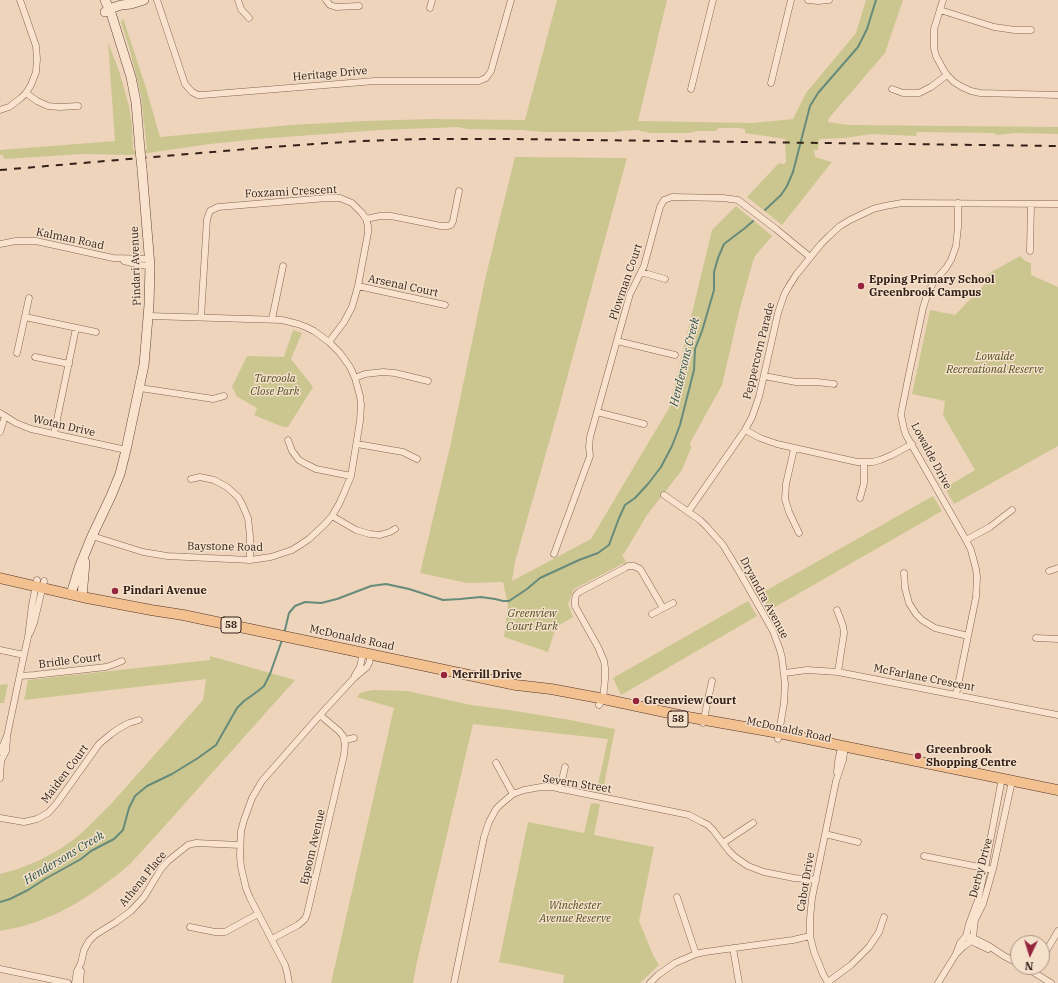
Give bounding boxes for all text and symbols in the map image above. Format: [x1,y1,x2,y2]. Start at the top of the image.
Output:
street label: Heritage Drive [292,64,368,84]
street label: Foxzami Crescent [245,183,337,201]
street label: Kalman Road [35,225,105,253]
street label: Pindari Avenue [128,226,144,306]
street label: Plowman Court [607,242,645,322]
street label: Arsenal Court [367,272,439,300]
place label: Epping Primary School Greenbrook Campus [869,273,995,299]
marker: Epping Primary School Greenbrook Campus [856,281,866,291]
street label: Peppercorn Parade [741,301,777,401]
water label: Hendersons Creek [667,316,703,408]
park label: Lowalde Recreational Reserve [946,350,1044,376]
park label: Tarcoola Close Park [250,372,300,398]
street label: Wotan Drive [32,412,96,440]
street label: Lowalde Drive [908,421,954,491]
street label: Baystone Road [187,540,263,554]
street label: Dryandra Avenue [737,555,791,641]
place label: Pindari Avenue [123,584,207,598]
marker: Pindari Avenue [110,586,120,596]
park label: Greenview Court Park [506,607,558,633]
road number: 58 [221,617,241,633]
street label: McDonalds Road [308,623,396,653]
street label: Bridle Court [38,651,102,671]
street label: McFarlane Crescent [872,662,976,694]
place label: Merrill Drive [452,668,522,682]
marker: Merrill Drive [439,670,449,680]
place label: Greenview Court [644,694,736,708]
marker: Greenview Court [631,696,641,706]
road number: 58 [668,711,688,727]
street label: McDonalds Road [745,715,833,745]
street label: Maiden Court [39,742,91,806]
place label: Greenbrook Shopping Centre [926,743,1017,769]
marker: Greenbrook Shopping Centre [913,751,923,761]
street label: Severn Street [542,772,612,796]
street label: Epsom Avenue [298,808,328,886]
water label: Hendersons Creek [21,828,107,888]
street label: Derby Drive [967,837,995,899]
street label: Athena Place [117,849,169,909]
street label: Cabot Drive [794,851,818,913]
park label: Winchester Avenue Reserve [539,899,611,925]
north arrow [1010,935,1050,975]
text: N [1024,959,1034,973]

